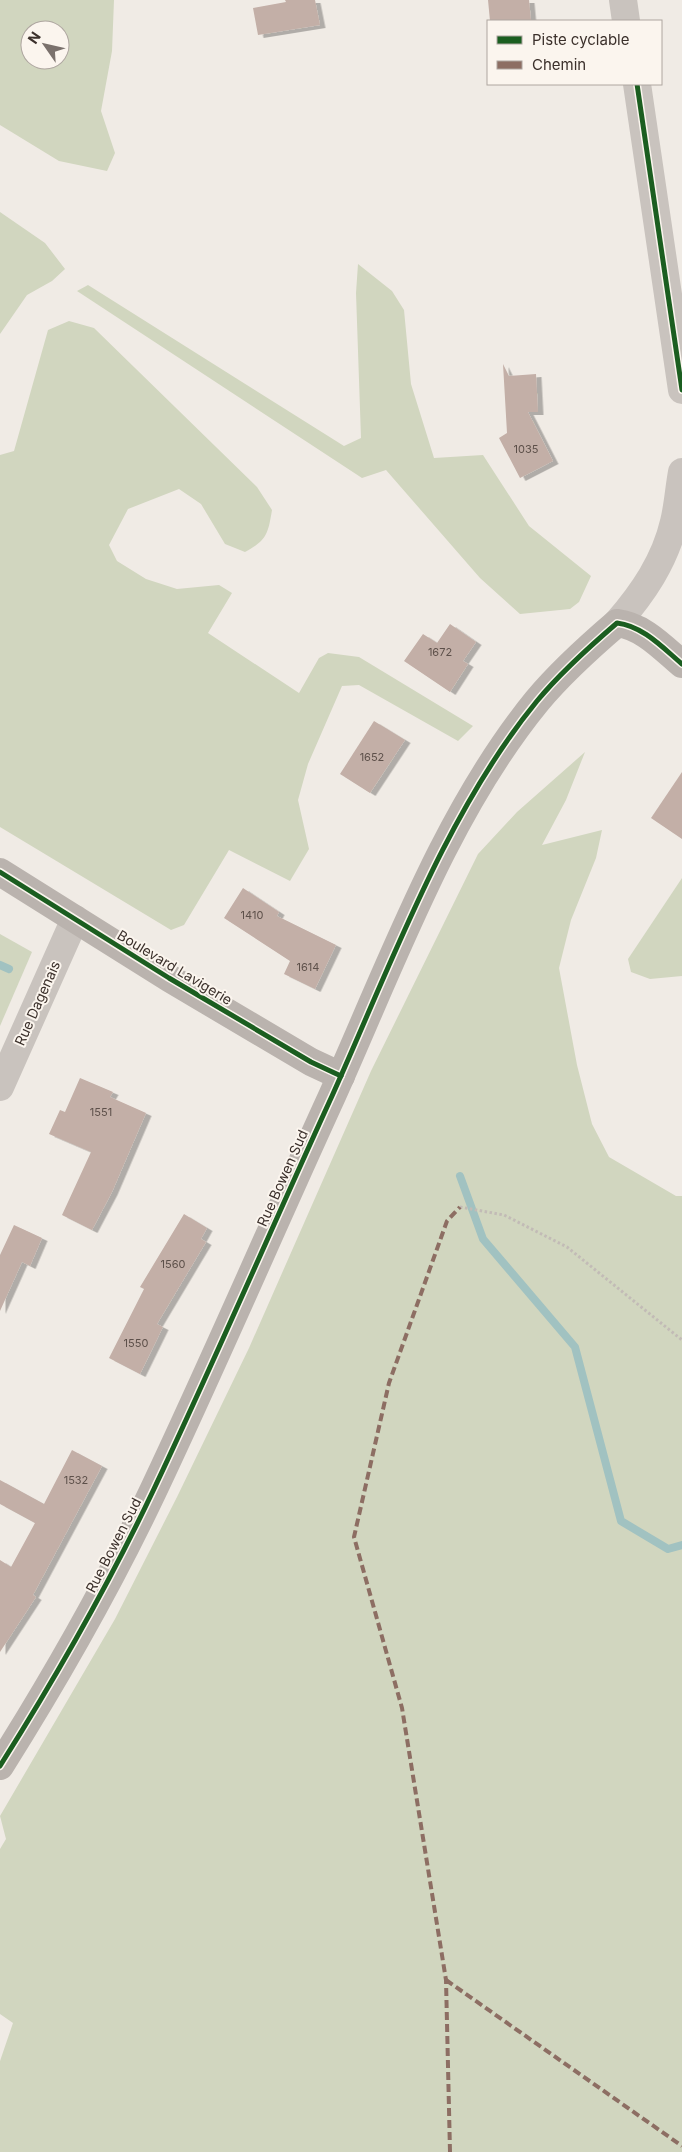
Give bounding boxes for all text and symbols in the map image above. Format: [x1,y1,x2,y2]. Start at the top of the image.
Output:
north arrow [20,20,70,70]
legend [487,20,662,85]
text: N [24,28,44,47]
text: Piste cyclable [532,30,629,49]
text: Chemin [532,55,586,74]
house number: 1035 [514,442,539,456]
house number: 1672 [428,645,452,659]
house number: 1652 [360,750,384,764]
house number: 1410 [241,908,263,922]
street label: Boulevard Lavigerie [114,926,236,1008]
street label: Rue Dagenais [11,958,63,1048]
house number: 1614 [297,960,319,974]
house number: 1551 [90,1105,112,1119]
street label: Rue Bowen Sud [253,1127,311,1229]
house number: 1560 [161,1257,186,1271]
house number: 1550 [124,1336,148,1350]
house number: 1532 [64,1473,88,1487]
street label: Rue Bowen Sud [82,1495,144,1595]

